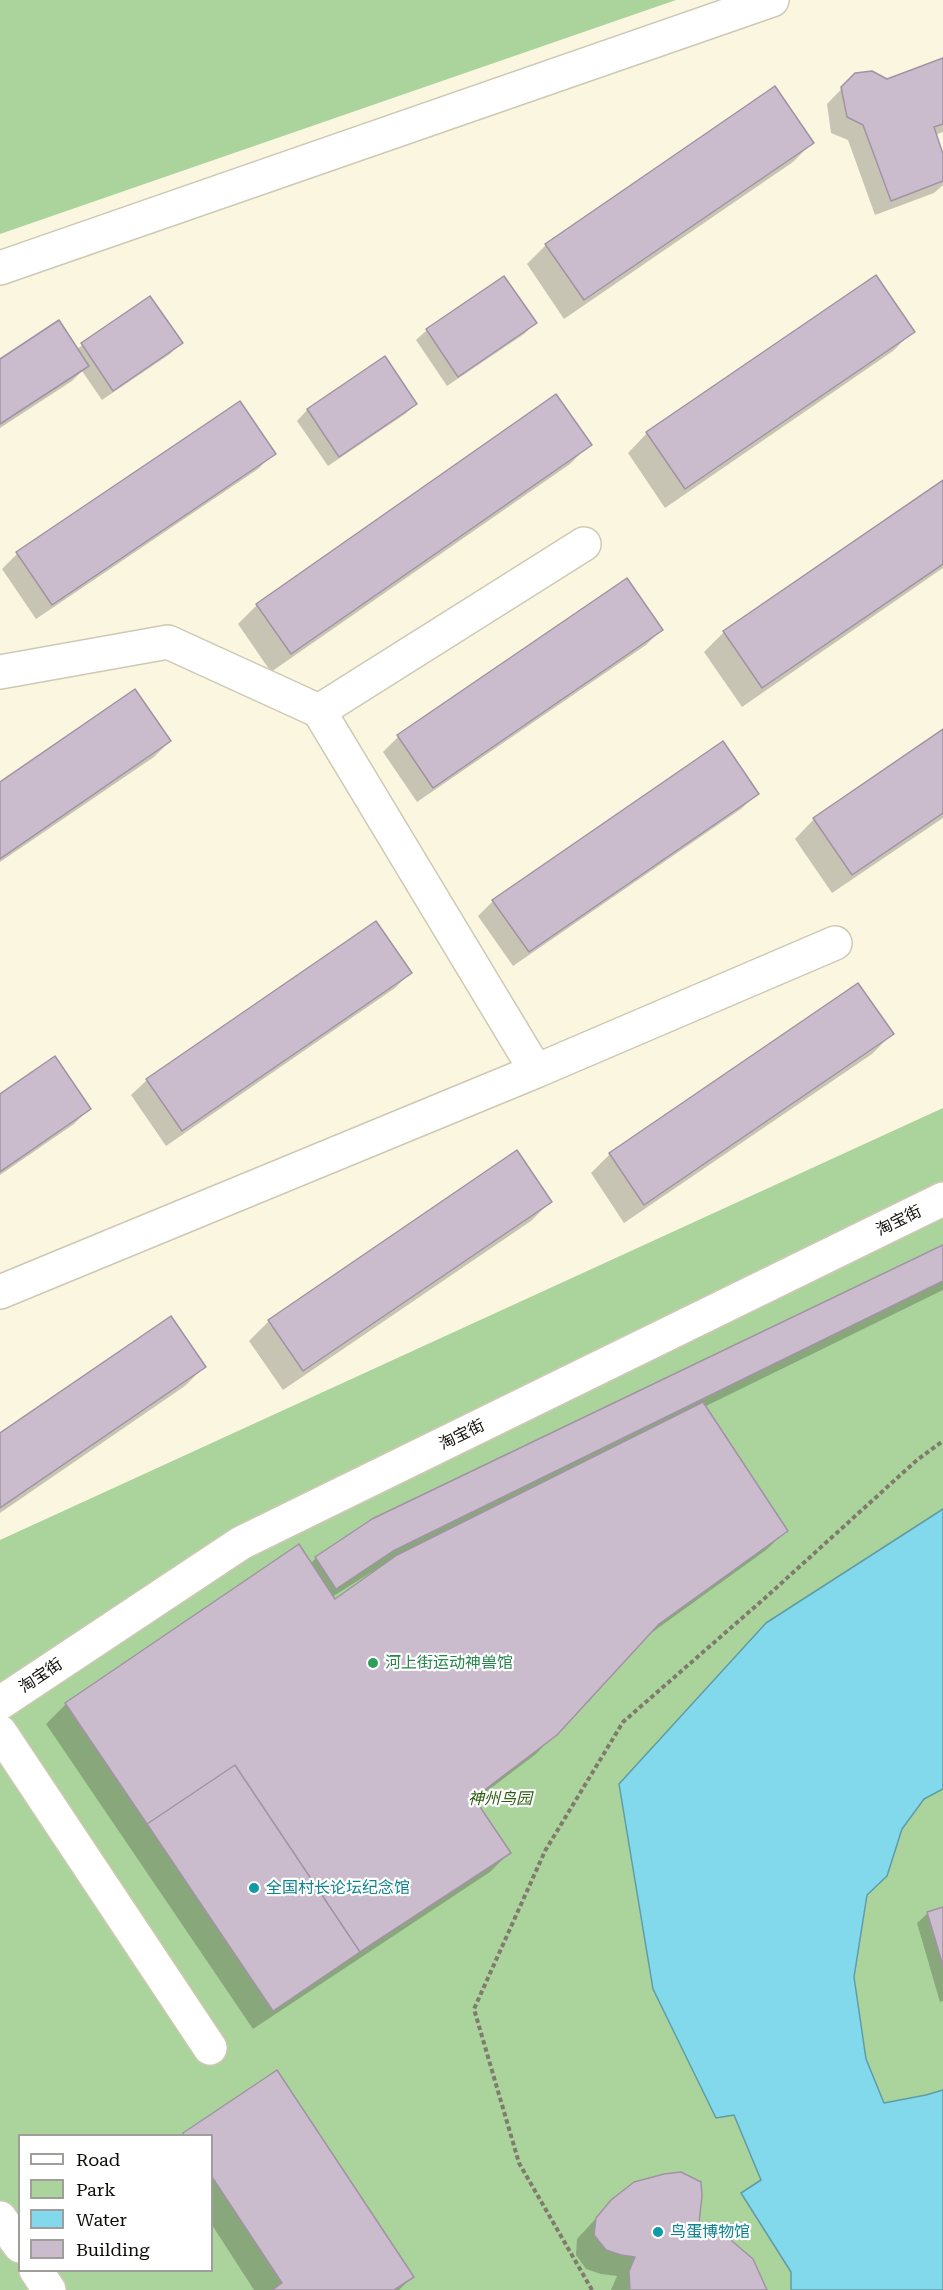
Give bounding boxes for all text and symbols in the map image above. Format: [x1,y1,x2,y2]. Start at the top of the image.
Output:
street label: 淘宝街 [873,1202,925,1240]
street label: 淘宝街 [436,1416,488,1454]
place label: 河上街运动神兽馆 [385,1653,513,1673]
street label: 淘宝街 [16,1655,66,1697]
marker: 河上街运动神兽馆 [366,1656,380,1670]
park label: 神州鸟园 [468,1789,532,1809]
place label: 全国村长论坛纪念馆 [266,1878,410,1898]
marker: 全国村长论坛纪念馆 [247,1881,261,1895]
legend [18,2134,213,2272]
text: Road [76,2149,120,2170]
text: Park [76,2179,116,2200]
text: Water [76,2209,127,2230]
place label: 鸟蛋博物馆 [670,2222,750,2242]
marker: 鸟蛋博物馆 [651,2225,665,2239]
text: Building [76,2239,150,2260]

